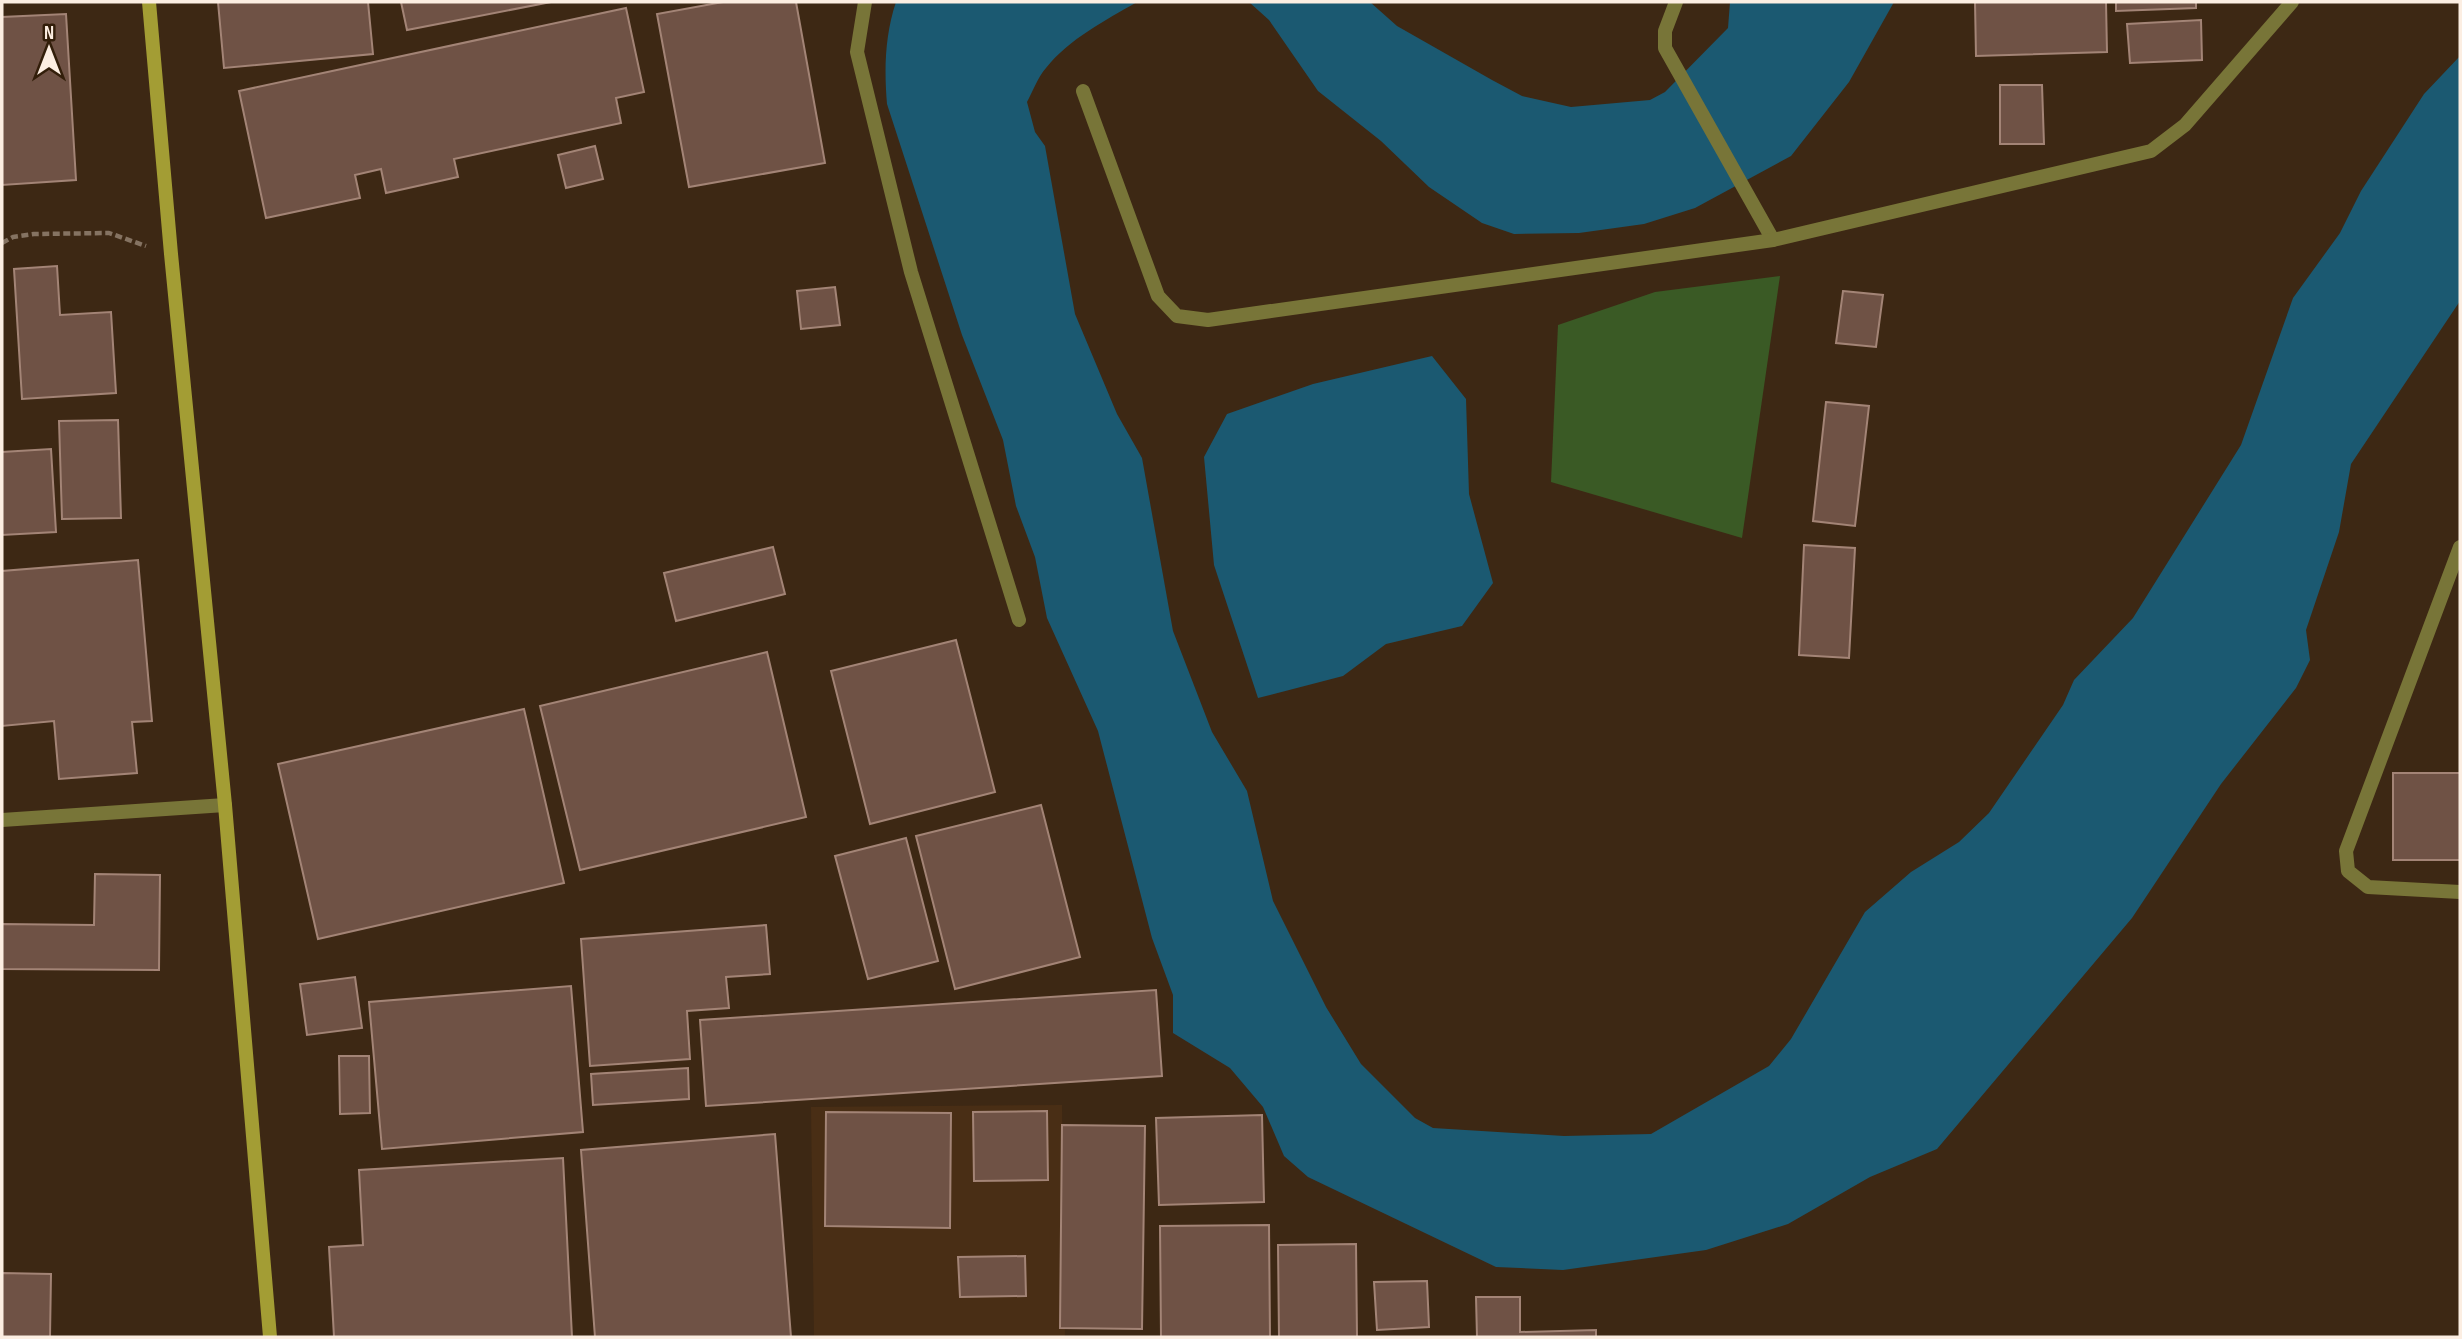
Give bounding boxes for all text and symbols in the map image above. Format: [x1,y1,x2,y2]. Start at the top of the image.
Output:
north arrow [14,14,84,84]
text: N [44,22,54,45]

